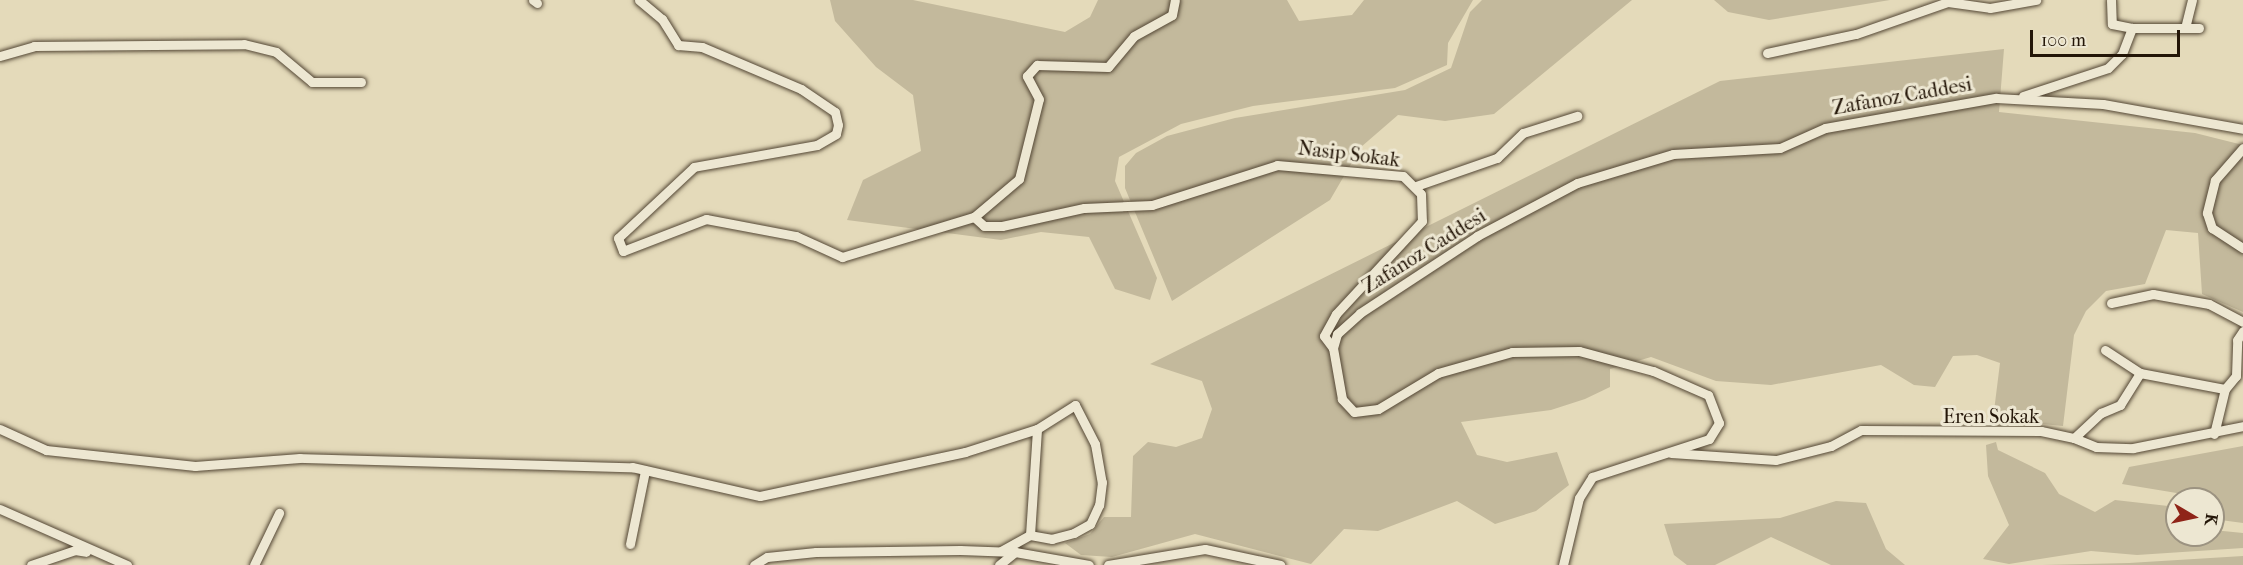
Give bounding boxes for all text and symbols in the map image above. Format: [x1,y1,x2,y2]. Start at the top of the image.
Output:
scale bar [2033,18,2183,56]
text: 100 m [2041,30,2086,51]
street label: Zafanoz Caddesi [1830,72,1974,120]
street label: Nasip Sokak [1297,136,1401,172]
street label: Zafanoz Caddesi [1358,203,1490,299]
street label: Eren Sokak [1943,404,2039,428]
north arrow [2165,487,2225,547]
text: K [2201,512,2222,527]

